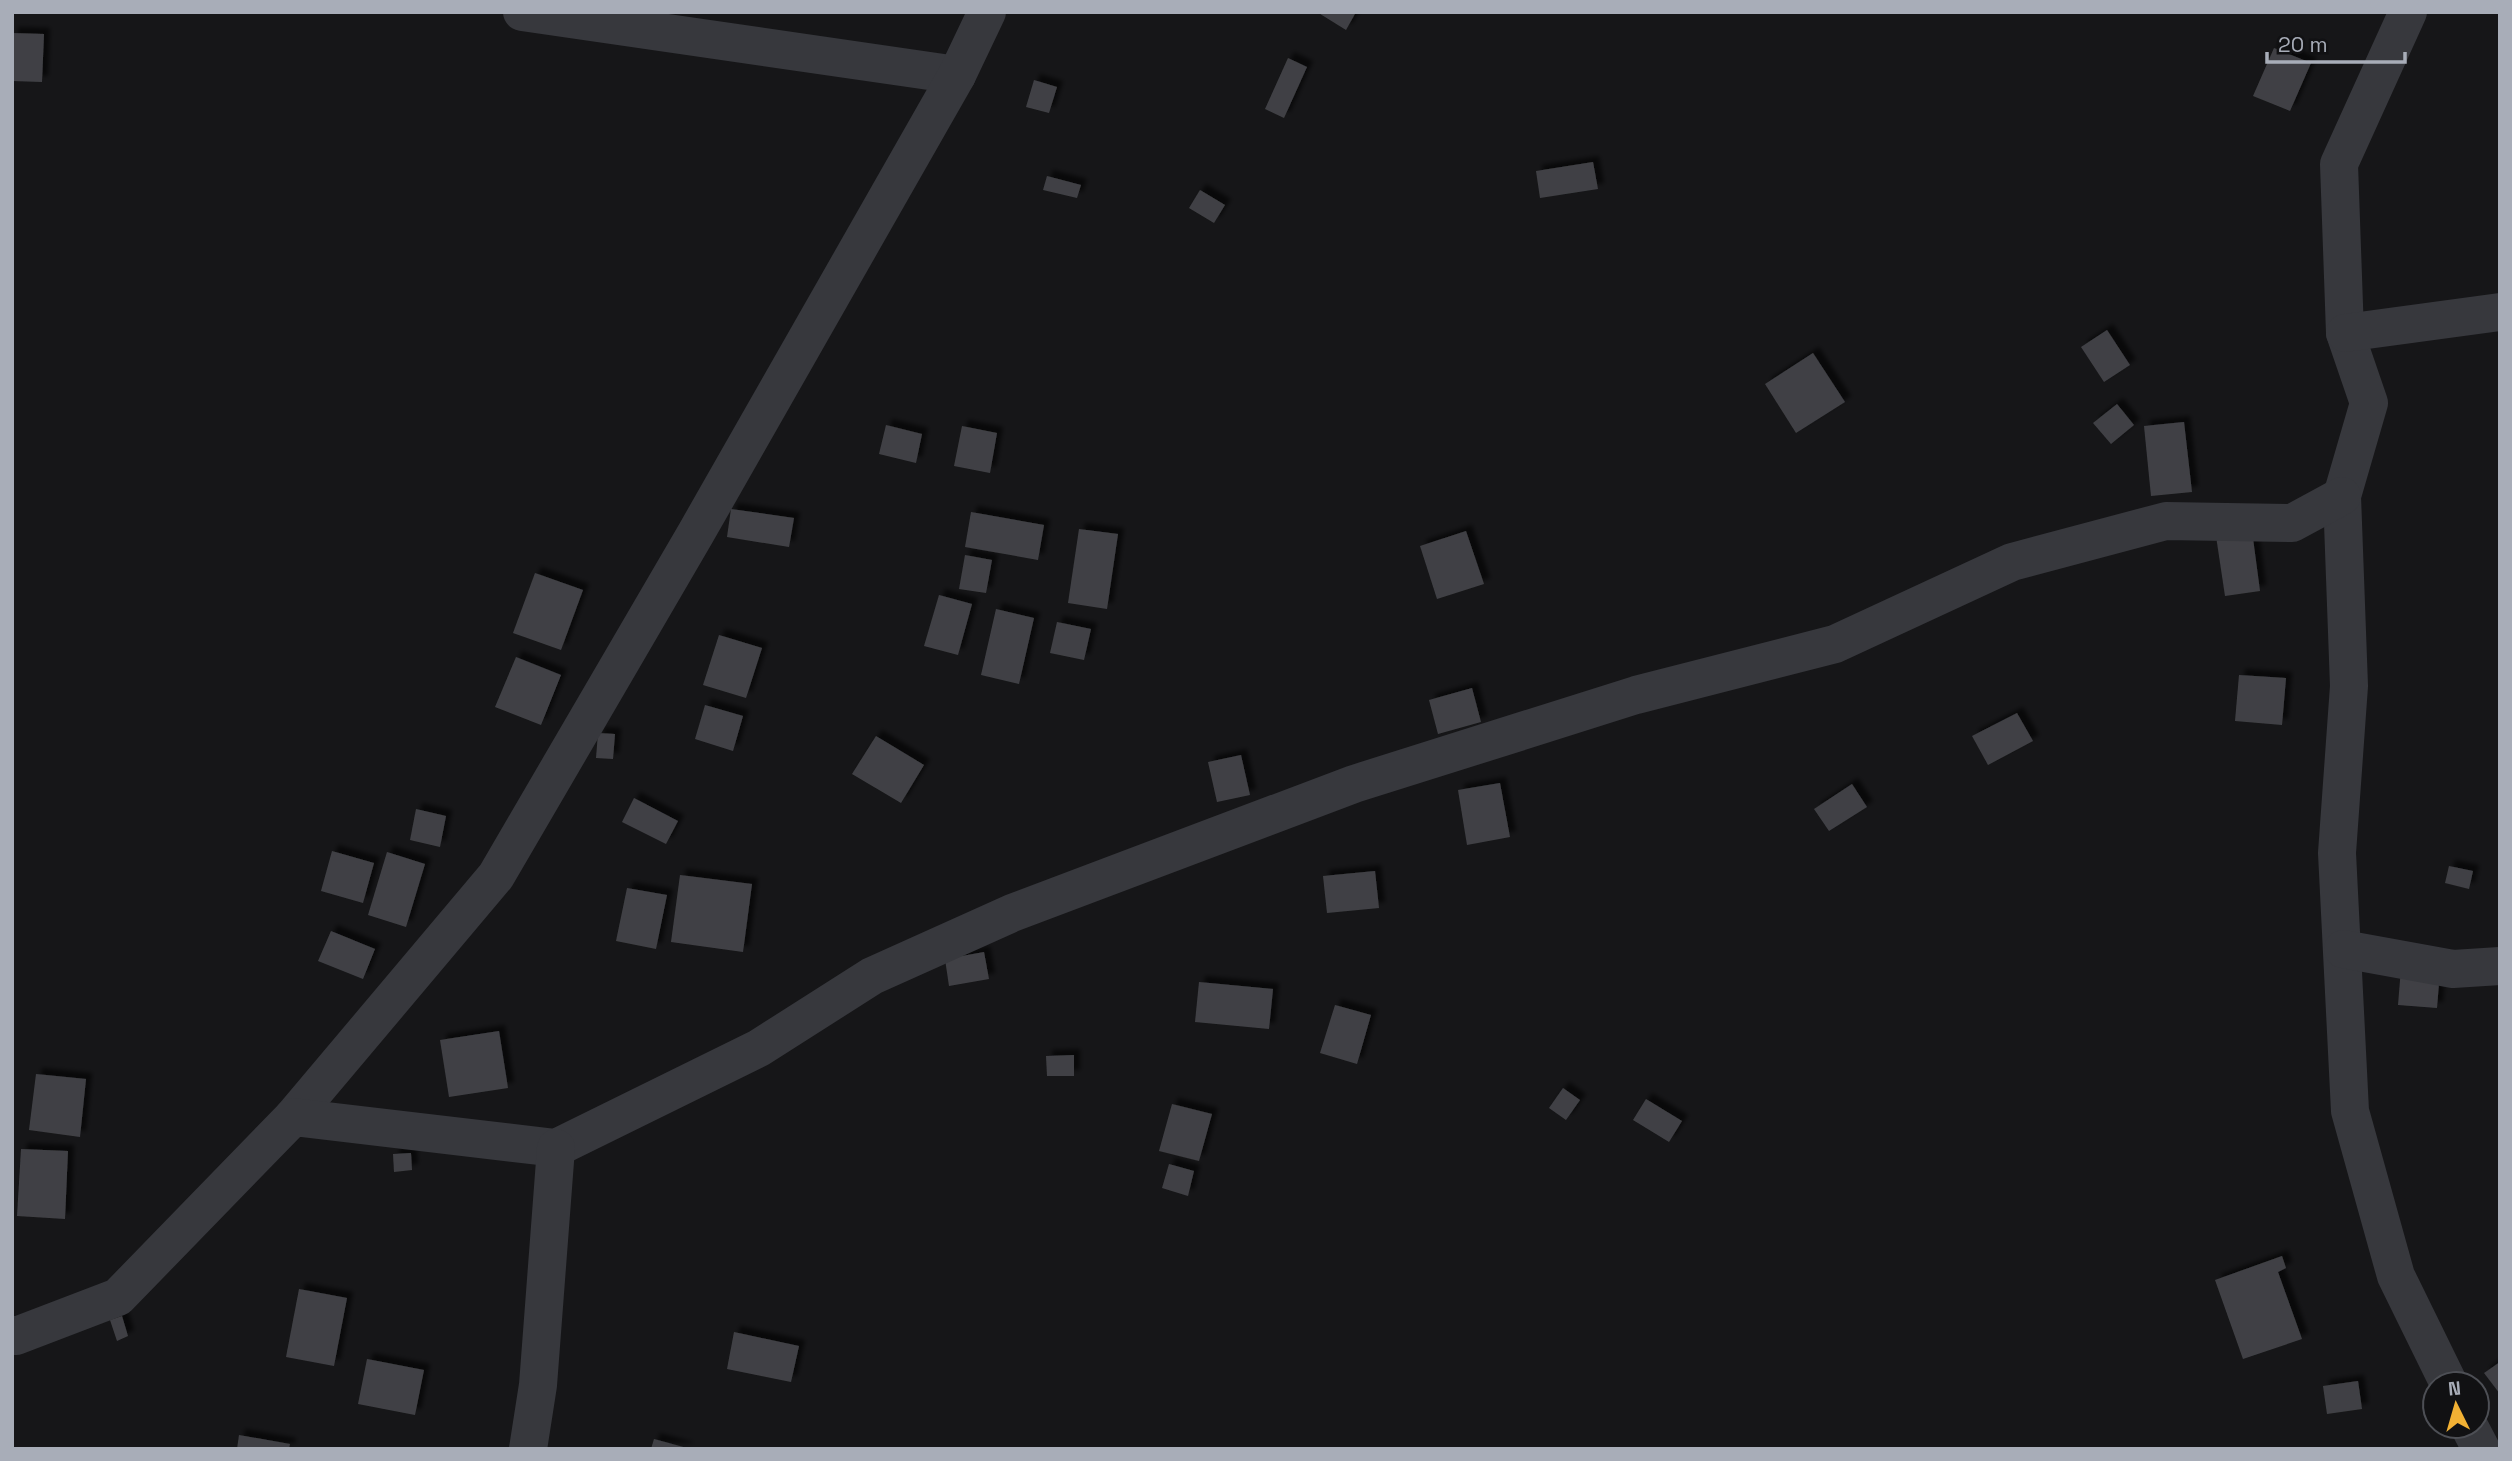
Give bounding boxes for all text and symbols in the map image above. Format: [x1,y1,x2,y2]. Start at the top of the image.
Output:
scale bar [2267,21,2405,65]
text: 20 m [2278,31,2328,58]
north arrow [2421,1370,2491,1440]
text: N [2447,1376,2462,1402]

